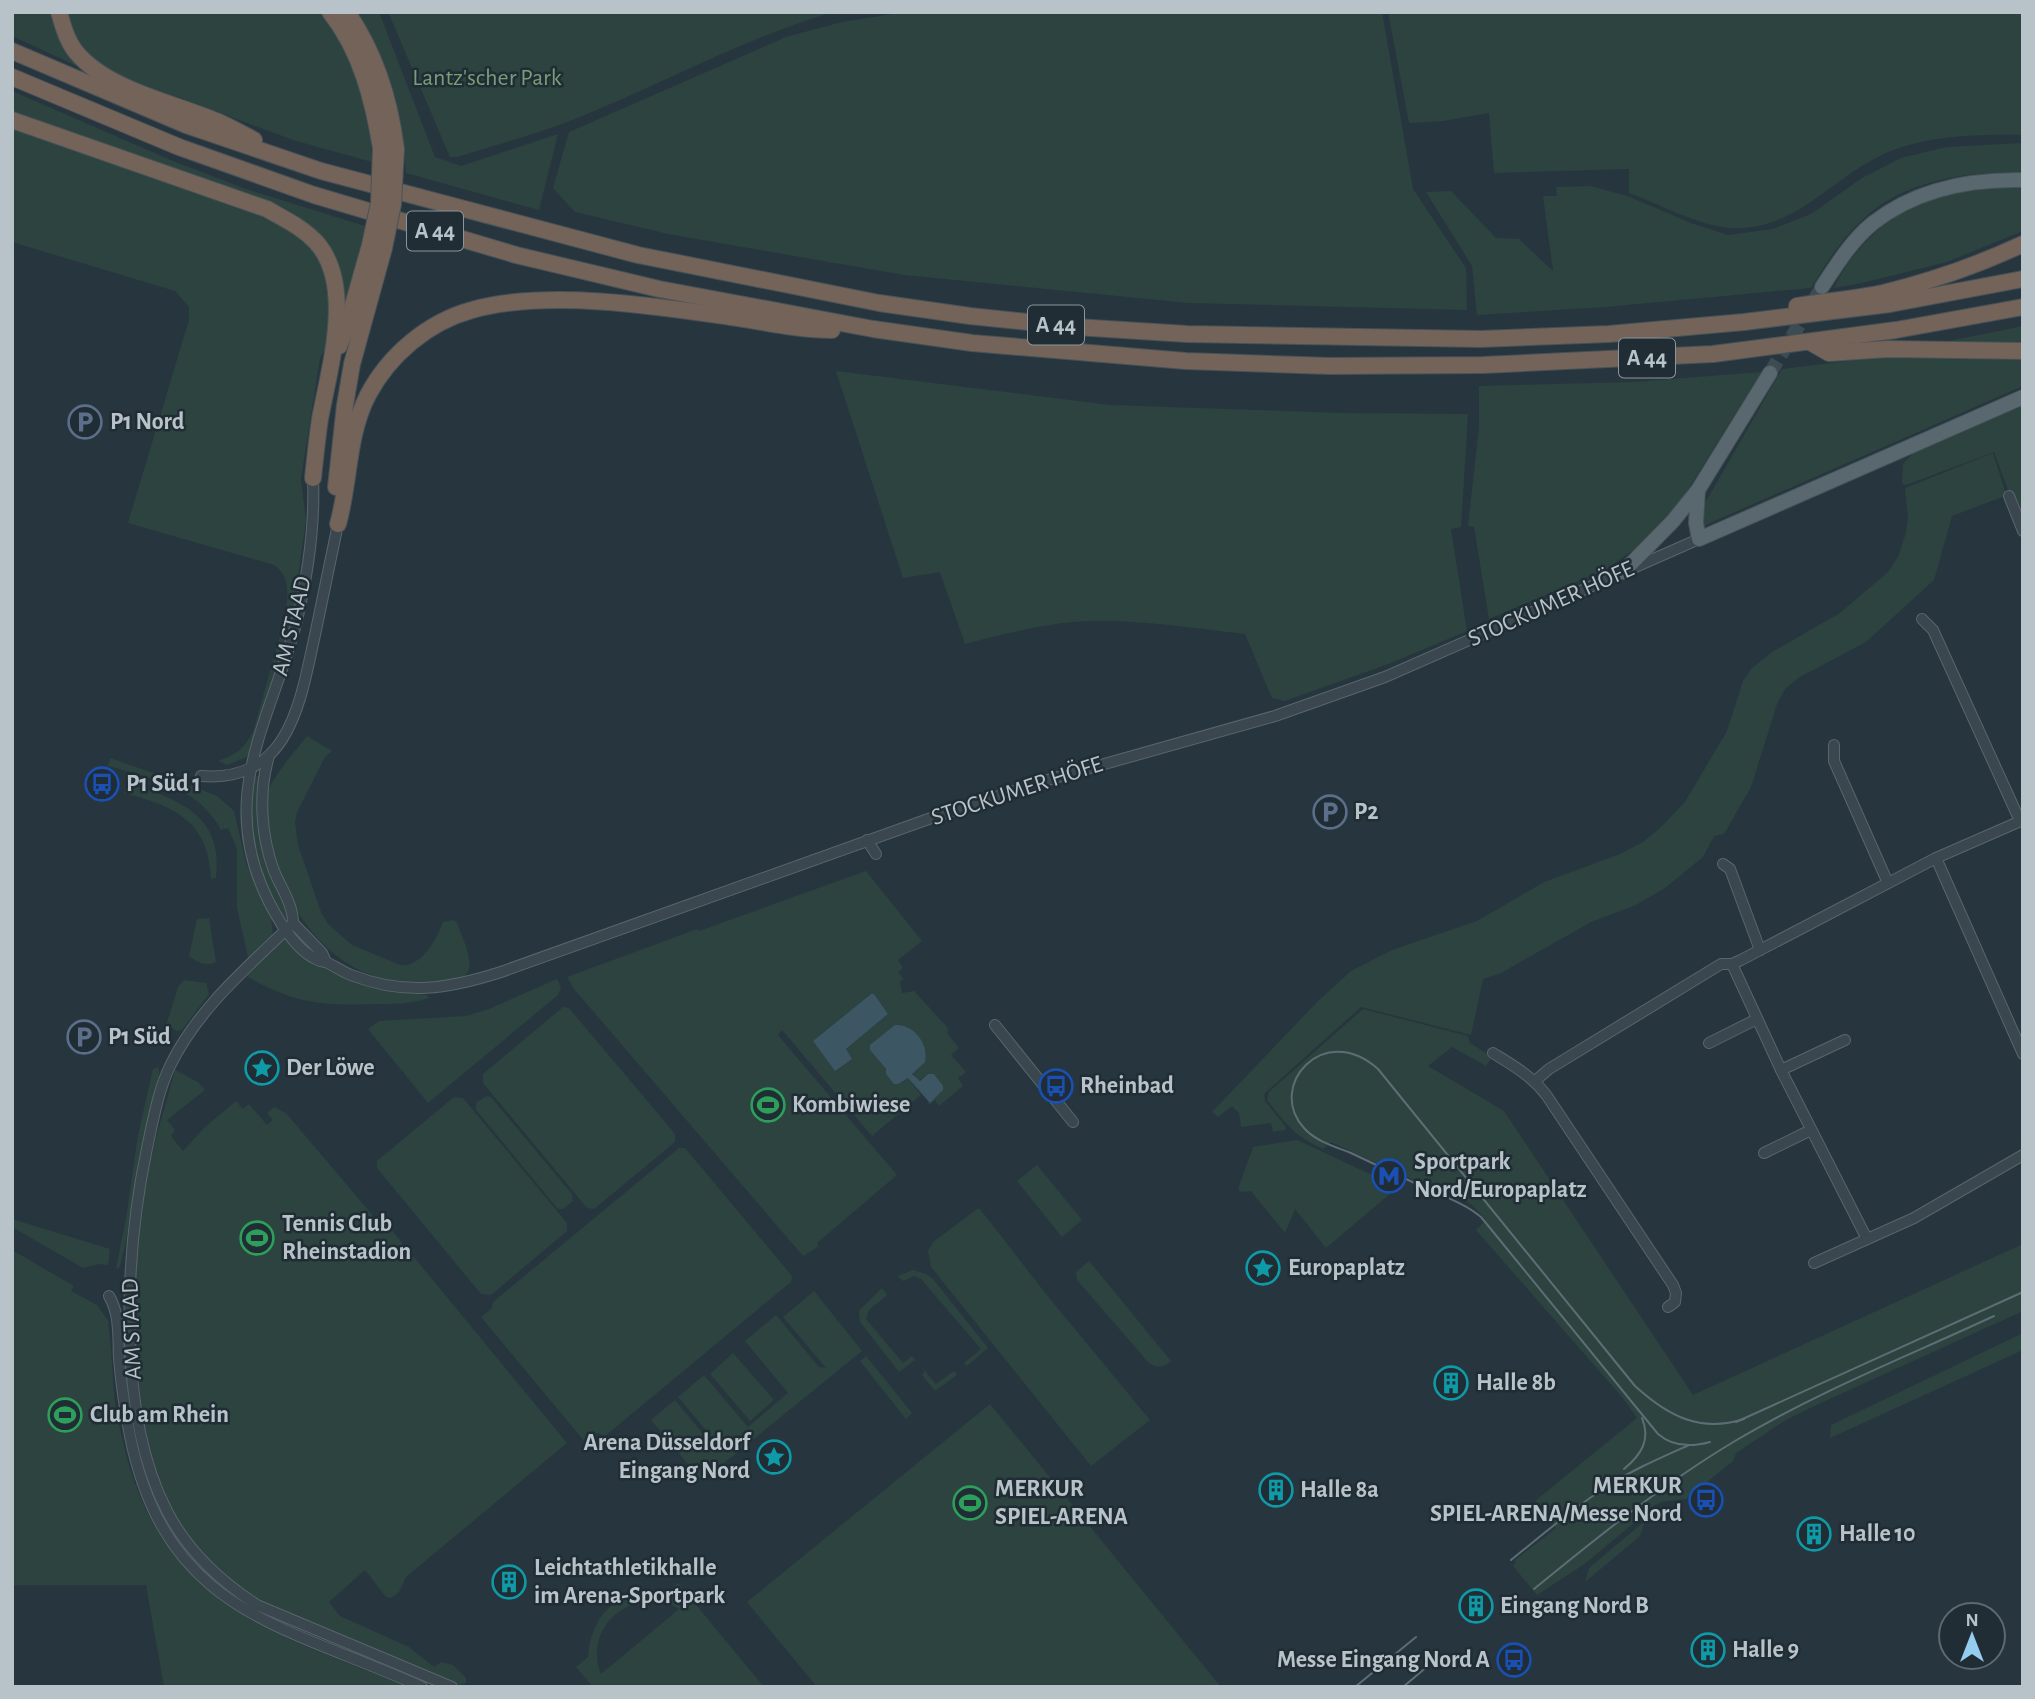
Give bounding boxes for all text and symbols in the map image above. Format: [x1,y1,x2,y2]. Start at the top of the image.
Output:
park label: Lantz'scher Park [412,66,562,90]
road number: A 44 [407,212,463,250]
road number: A 44 [1028,306,1084,344]
road number: A 44 [1619,338,1675,378]
parking icon: P1 Nord [66,403,104,441]
place label: P1 Nord [110,410,185,434]
street label: STOCKUMER HÖFE [1464,556,1638,651]
street label: AM STAAD [268,574,316,678]
street label: STOCKUMER HÖFE [928,751,1106,830]
bus stop icon: P1 Süd 1 [83,765,121,803]
place label: P1 Süd 1 [126,772,201,796]
parking icon: P2 [1311,793,1349,831]
place label: P2 [1354,800,1379,824]
parking icon: P1 Süd [65,1018,103,1056]
place label: P1 Süd [108,1025,171,1049]
place icon: Der Löwe [243,1049,281,1087]
place label: Der Löwe [286,1056,375,1080]
bus stop icon: Rheinbad [1037,1067,1075,1105]
place label: Rheinbad [1080,1074,1174,1098]
sports icon: Kombiwiese [749,1086,787,1124]
place label: Kombiwiese [792,1093,910,1117]
place label: Sportpark Nord/Europaplatz [1414,1150,1587,1202]
metro station icon: Sportpark Nord/Europaplatz [1370,1157,1408,1195]
place label: Tennis Club Rheinstadion [282,1212,411,1264]
sports icon: Tennis Club Rheinstadion [238,1219,276,1257]
place icon: Europaplatz [1244,1249,1282,1287]
place label: Europaplatz [1288,1256,1405,1280]
street label: AM STAAD [118,1278,146,1380]
building icon: Halle 8b [1432,1364,1470,1402]
place label: Halle 8b [1476,1371,1556,1395]
sports icon: Club am Rhein [46,1396,84,1434]
place label: Club am Rhein [90,1403,229,1427]
place label: Arena Düsseldorf Eingang Nord [583,1431,752,1483]
place icon: Arena Düsseldorf Eingang Nord [755,1438,793,1476]
building icon: Halle 8a [1257,1471,1295,1509]
place label: MERKUR SPIEL-ARENA/Messe Nord [1430,1474,1682,1526]
place label: MERKUR SPIEL-ARENA [995,1477,1129,1529]
place label: Halle 8a [1300,1478,1379,1502]
bus stop icon: MERKUR SPIEL-ARENA/Messe Nord [1687,1481,1725,1519]
sports icon: MERKUR SPIEL-ARENA [951,1484,989,1522]
building icon: Halle 10 [1795,1515,1833,1553]
place label: Halle 10 [1839,1522,1916,1546]
place label: Leichtathletikhalle im Arena-Sportpark [534,1556,725,1608]
building icon: Leichtathletikhalle im Arena-Sportpark [490,1563,528,1601]
building icon: Eingang Nord B [1457,1587,1495,1625]
place label: Eingang Nord B [1500,1594,1649,1618]
north arrow [1937,1601,2007,1671]
text: N [1965,1611,1979,1630]
building icon: Halle 9 [1689,1631,1727,1669]
place label: Halle 9 [1732,1638,1799,1662]
bus stop icon: Messe Eingang Nord A [1495,1641,1533,1679]
place label: Messe Eingang Nord A [1277,1648,1491,1672]

